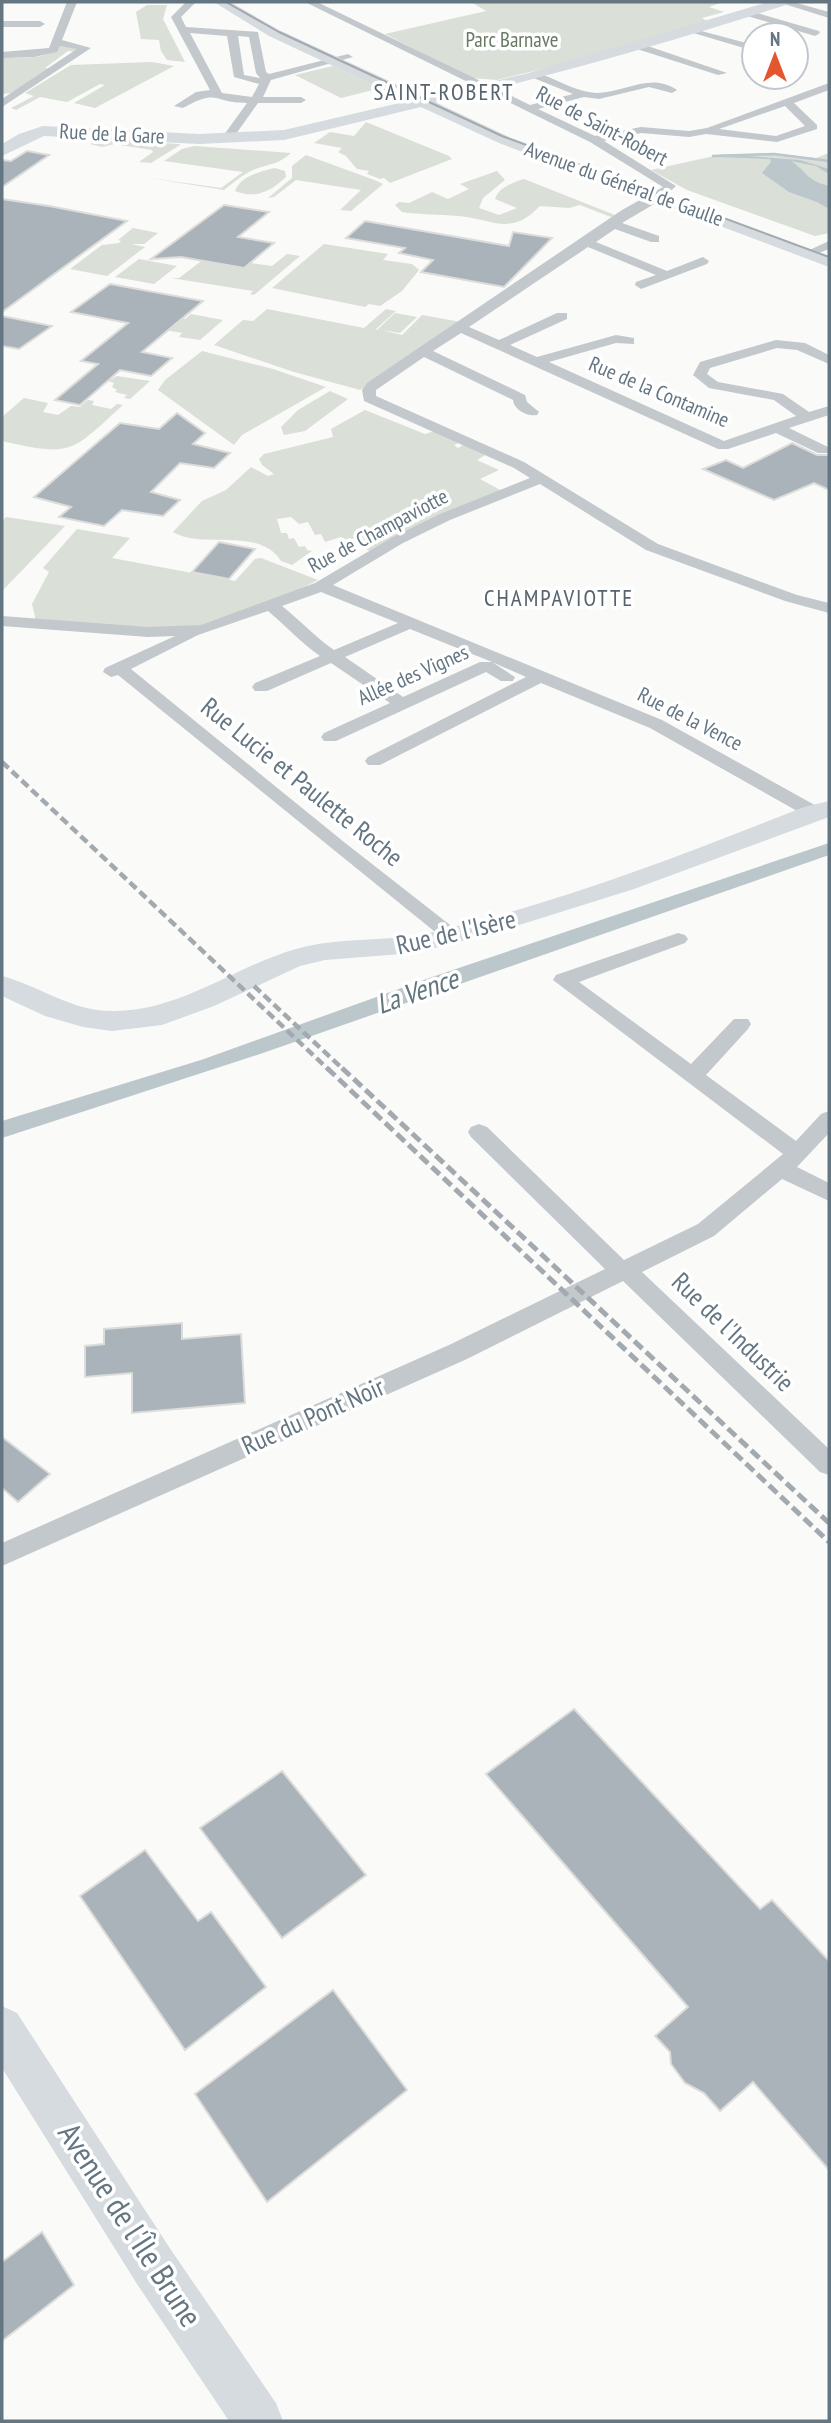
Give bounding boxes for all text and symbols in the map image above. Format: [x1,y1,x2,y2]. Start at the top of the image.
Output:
north arrow [740,21,810,91]
park label: Parc Barnave [465,26,559,53]
text: N [770,27,780,51]
district label: SAINT-ROBERT [373,77,515,106]
street label: Rue de Saint-Robert [532,80,673,172]
street label: Rue de la Gare [59,117,165,150]
street label: Avenue du Général de Gaulle [521,135,727,232]
street label: Rue de la Contamine [585,350,733,433]
street label: Rue de Champaviotte [303,482,452,579]
district label: CHAMPAVIOTTE [484,583,634,612]
street label: Allée des Vignes [353,638,472,711]
street label: Rue de la Vence [633,681,747,756]
street label: Rue Lucie et Paulette Roche [195,690,410,873]
street label: Rue de l'Isère [393,902,519,961]
water label: La Vence [371,959,465,1022]
street label: Rue de l'Industrie [665,1265,802,1398]
street label: Rue du Pont Noir [236,1369,389,1462]
street label: Avenue de l'Île Brune [49,2115,212,2334]

